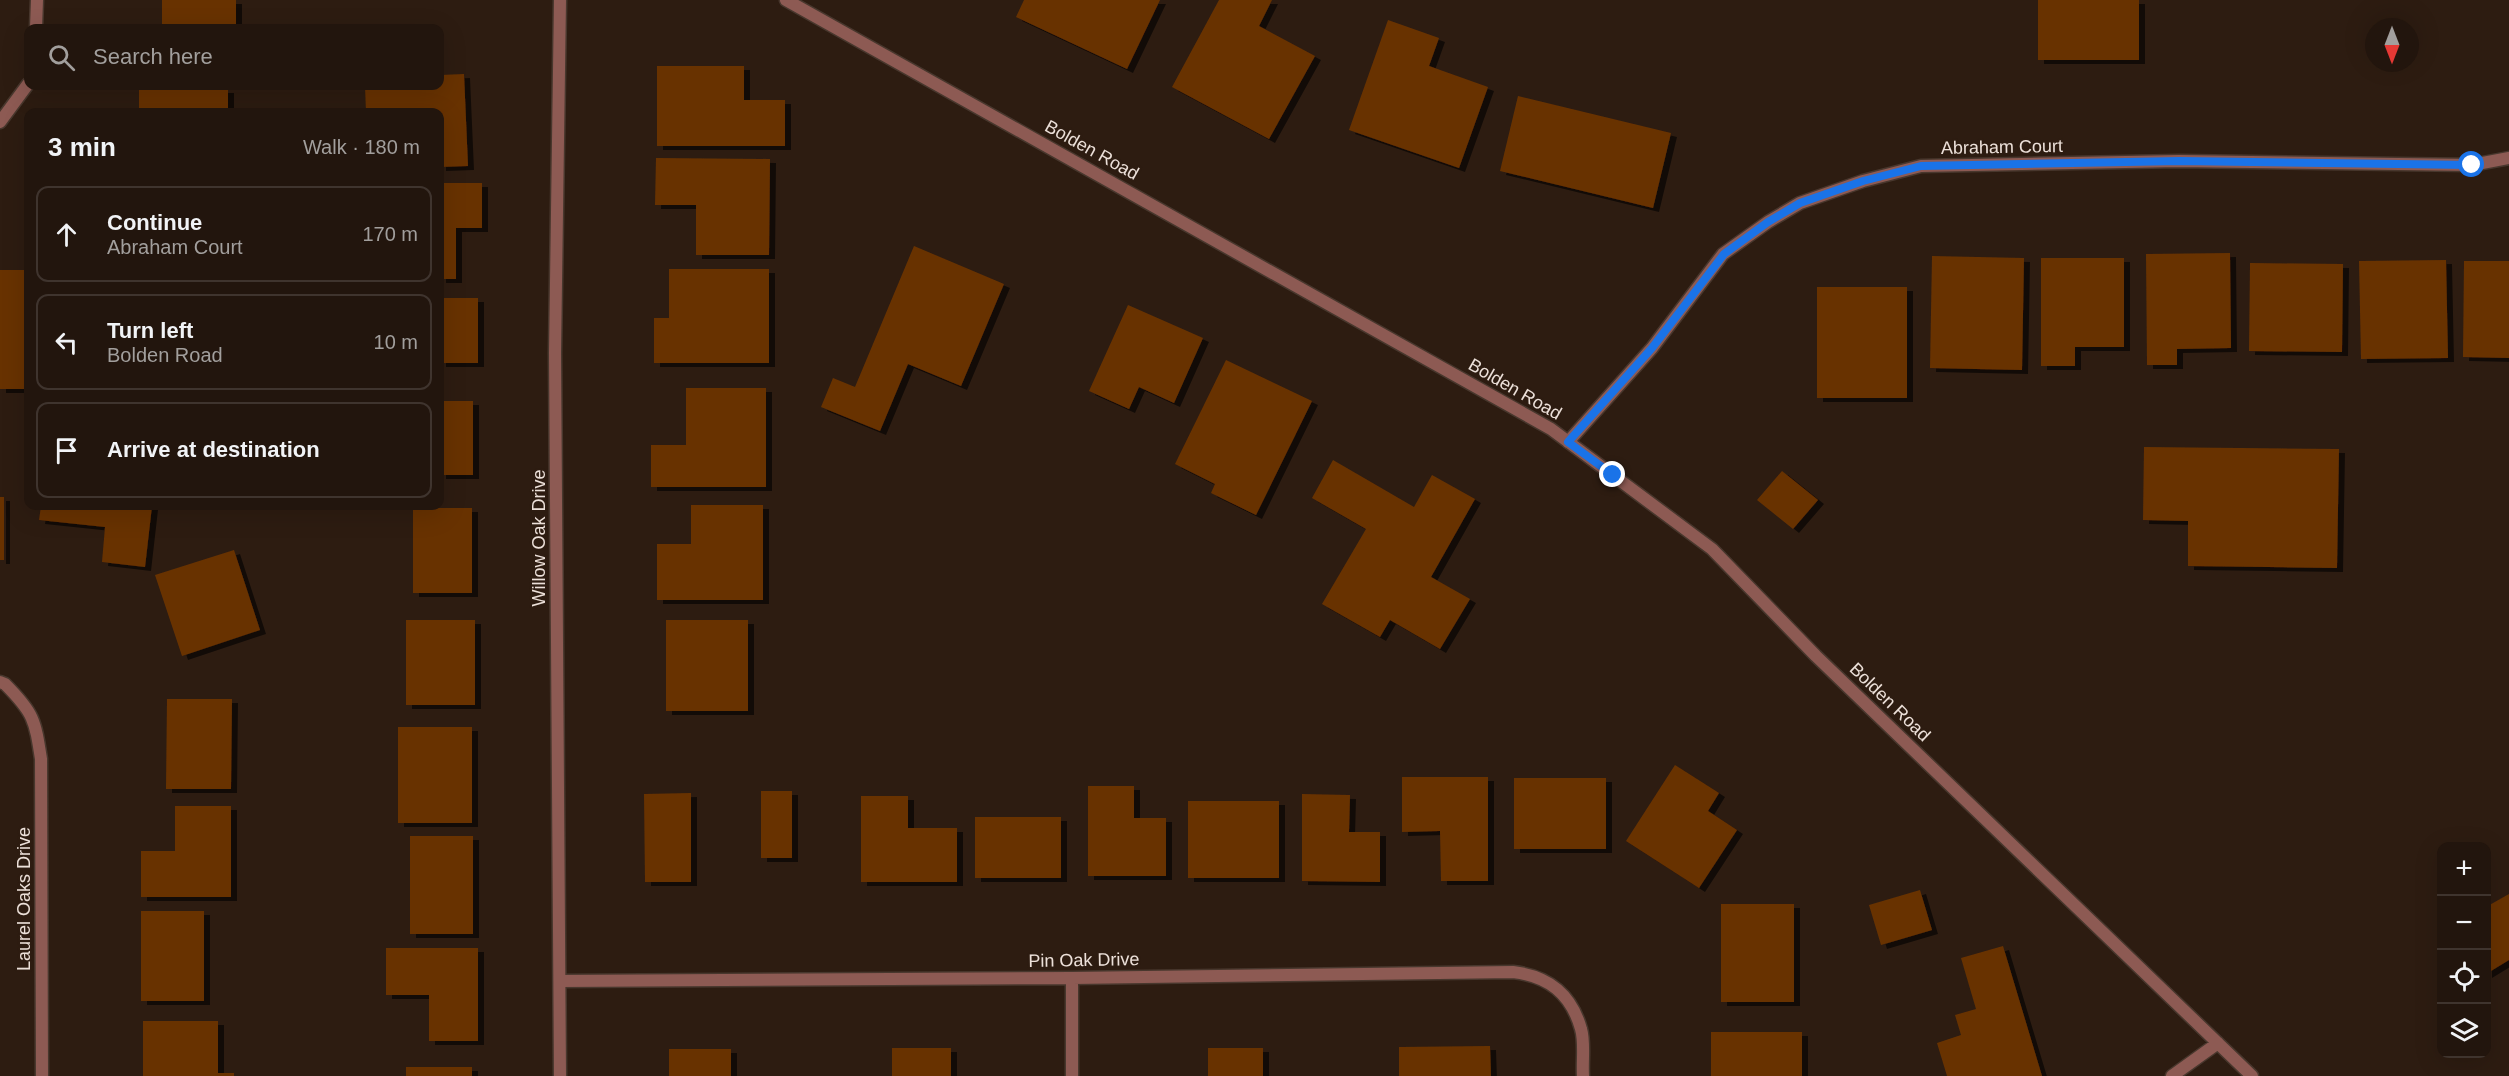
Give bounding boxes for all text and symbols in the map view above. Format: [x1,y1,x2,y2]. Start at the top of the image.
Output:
north arrow [2365,18,2419,72]
search box [24,24,444,90]
icon: search [45,41,78,74]
text: Search here [93,44,213,69]
street label: Bolden Road [1042,116,1142,184]
text: 3 min [48,132,116,162]
text: Walk · 180 m [303,136,420,158]
street label: Abraham Court [1941,136,2063,158]
route start [2458,151,2484,177]
text: Continue [107,210,202,235]
icon: ahead [50,218,83,251]
text: 170 m [362,223,418,245]
text: Abraham Court [107,236,243,258]
text: Turn left [107,318,193,343]
icon: left [50,326,83,359]
text: 10 m [374,331,418,353]
text: Bolden Road [107,344,223,366]
street label: Bolden Road [1465,354,1565,424]
icon: arrive [50,434,83,467]
text: Arrive at destination [107,437,320,462]
route end [1599,461,1625,487]
street label: Willow Oak Drive [529,469,549,607]
street label: Bolden Road [1846,659,1934,745]
street label: Laurel Oaks Drive [14,827,34,971]
map controls [2437,842,2491,1058]
button: + [2437,842,2491,896]
button: − [2437,896,2491,950]
street label: Pin Oak Drive [1028,949,1140,971]
button: locate [2437,950,2491,1004]
button: layers [2437,1004,2491,1058]

